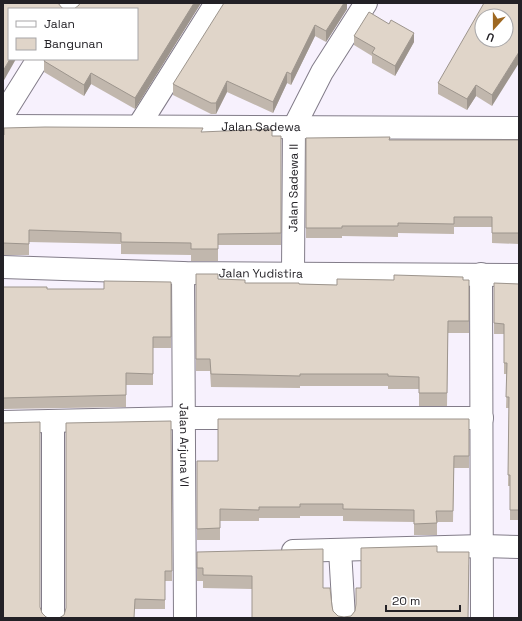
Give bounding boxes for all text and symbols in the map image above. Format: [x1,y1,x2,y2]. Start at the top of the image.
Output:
legend [8,8,138,60]
north arrow [474,8,514,48]
text: Jalan [44,16,75,32]
text: U [484,29,496,45]
text: Bangunan [44,36,103,52]
street label: Jalan Sadewa [221,119,301,135]
street label: Jalan Sadewa II [285,144,302,232]
street label: Jalan Yudistira [219,265,303,282]
street label: Jalan Arjuna VI [176,403,192,487]
scale bar [386,587,460,613]
text: 20 m [392,593,420,609]

